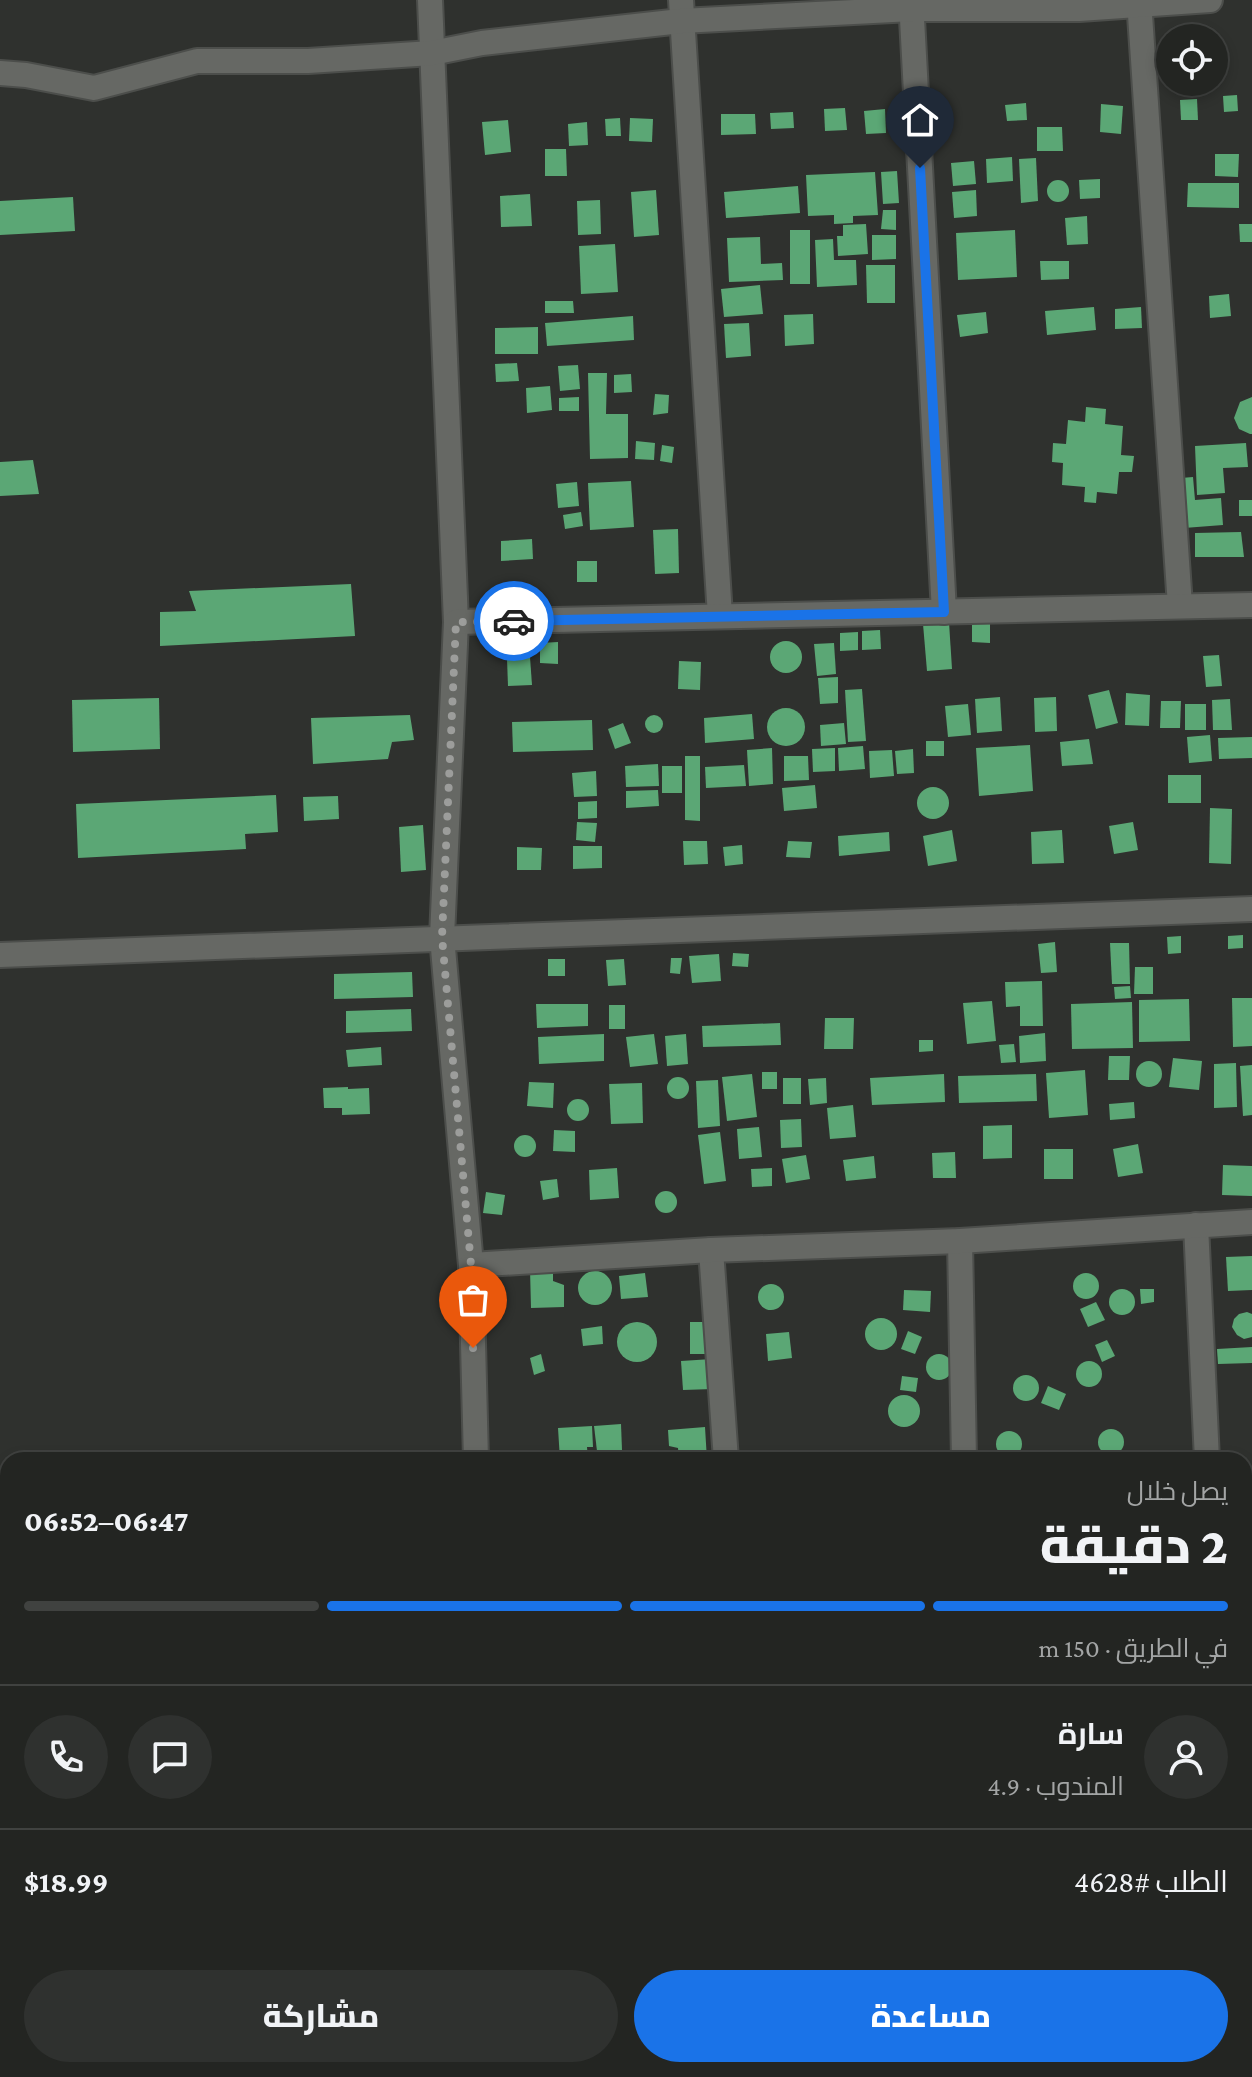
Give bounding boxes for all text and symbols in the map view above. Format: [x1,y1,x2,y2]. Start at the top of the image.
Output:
map controls [1156,24,1228,96]
button: locate [1156,24,1228,96]
pin [886,86,954,168]
icon: home [898,98,942,142]
courier [474,581,554,661]
icon: car [492,599,536,643]
pin [439,1266,507,1348]
icon: bag [451,1278,495,1322]
text: يصل خلال [1127,1477,1228,1506]
text: 06:47–06:52 [24,1504,188,1537]
text: 2 دقيقة [1040,1516,1228,1574]
text: في الطريق · 150 m [1038,1634,1228,1663]
button: phone [24,1715,108,1799]
button: chat [128,1715,212,1799]
button: person [1144,1715,1228,1799]
text: سارة [1058,1717,1124,1750]
text: المندوب · 4.9 [988,1772,1124,1801]
text: $18.99 [24,1865,108,1898]
text: الطلب #4628 [1074,1865,1228,1898]
button: مشاركة [24,1970,618,2062]
button: مساعدة [634,1970,1228,2062]

